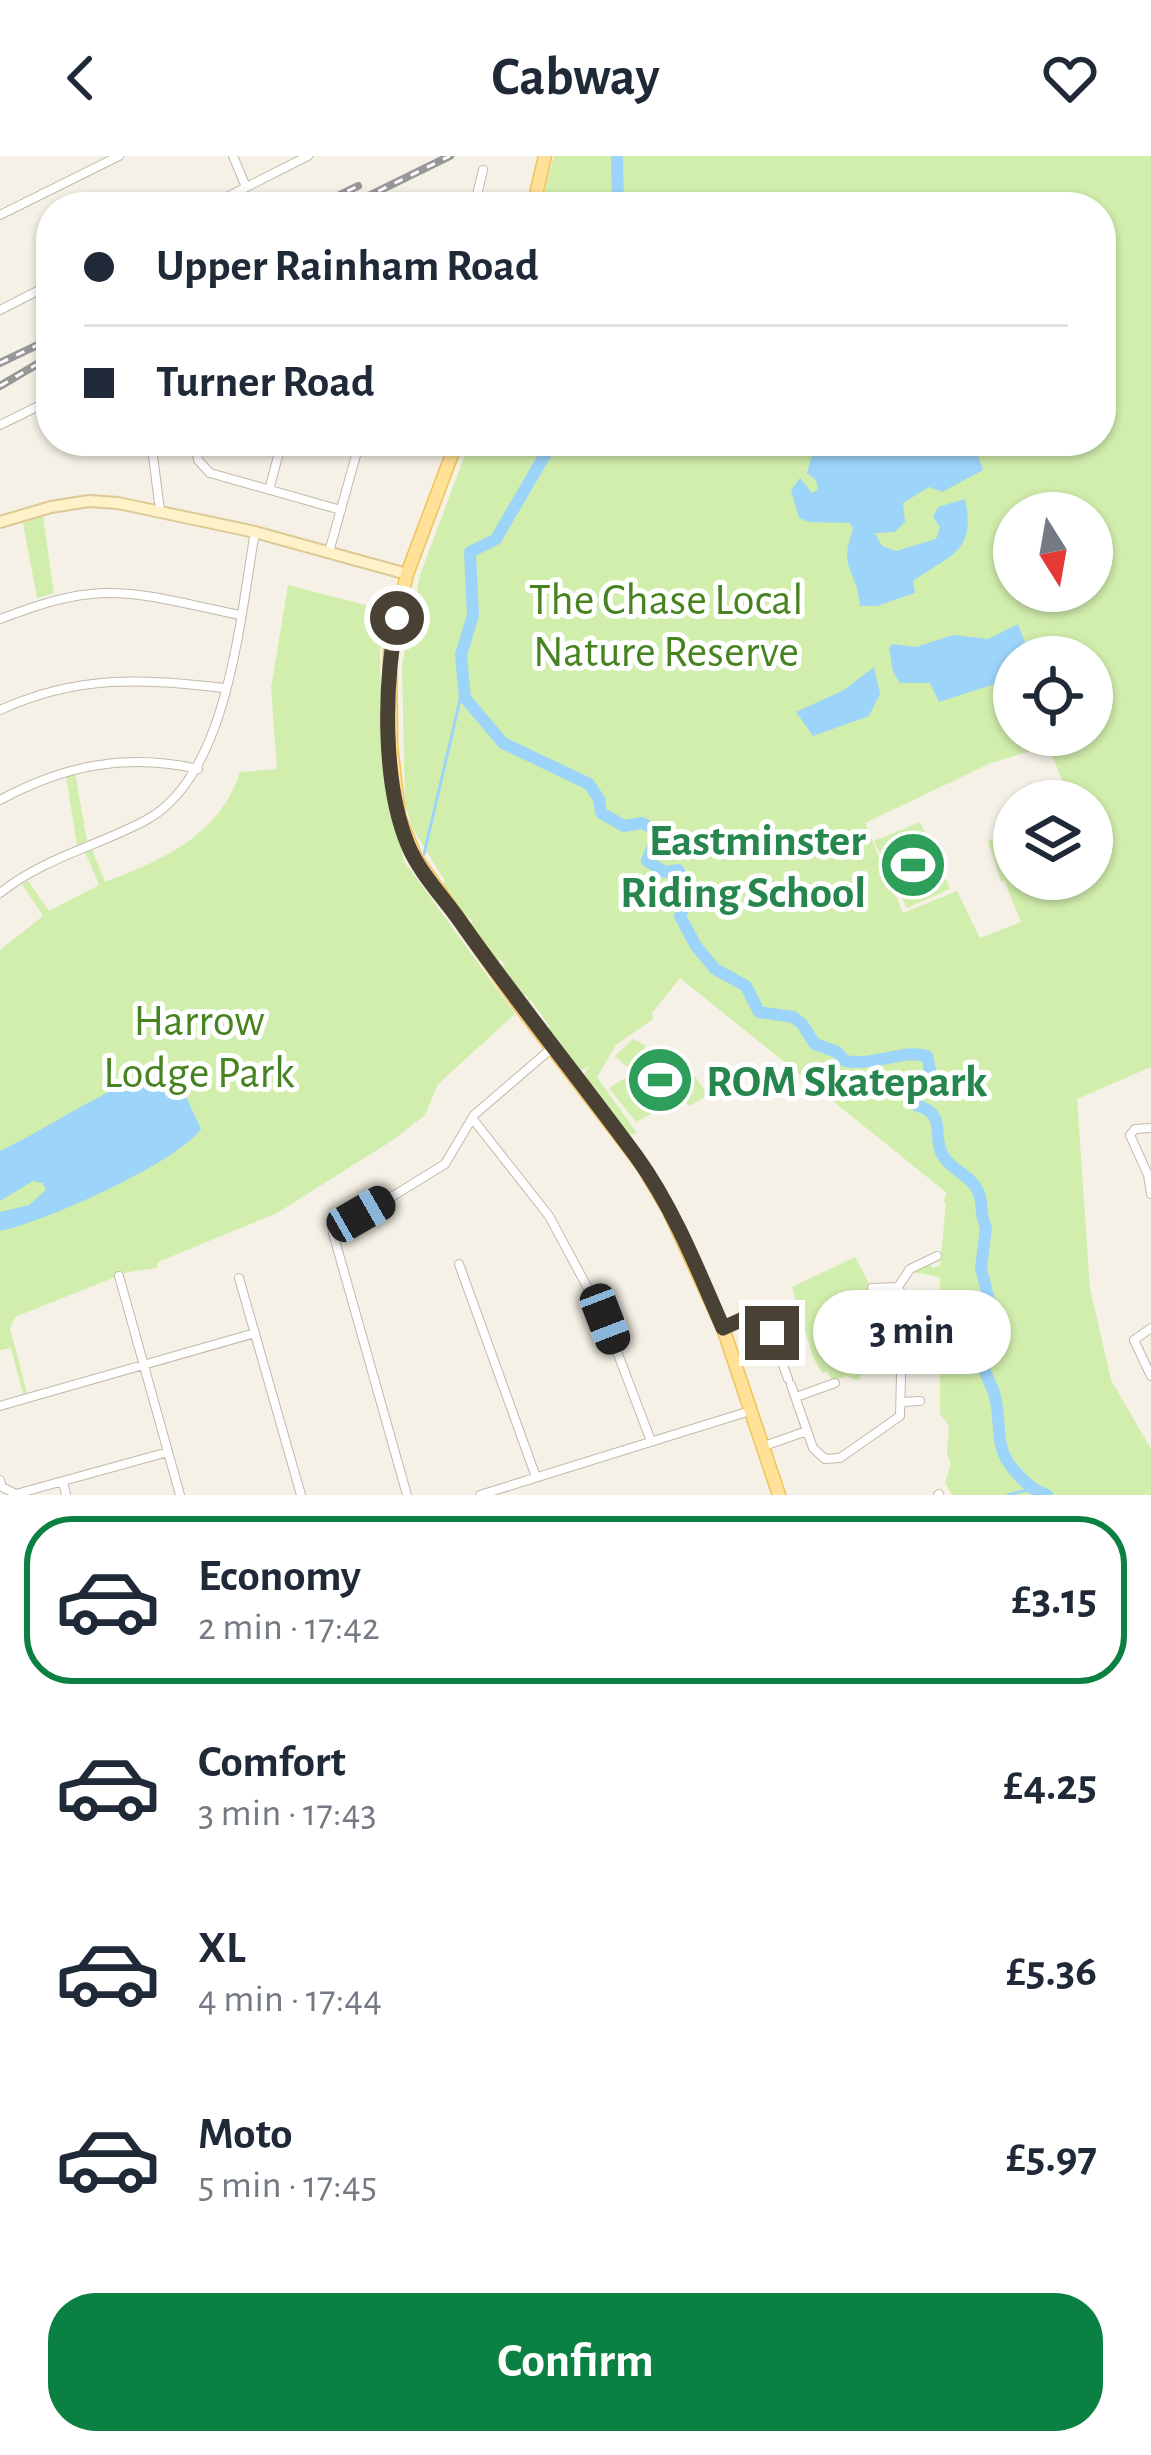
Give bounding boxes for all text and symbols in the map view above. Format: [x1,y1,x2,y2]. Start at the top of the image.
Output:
icon: back [48,45,114,111]
icon: heart [1037,45,1103,111]
text: Cabway [491,51,660,105]
text: Upper Rainham Road [156,244,539,289]
text: Turner Road [156,360,375,405]
north arrow [993,492,1113,612]
map controls [993,492,1113,900]
park label: The Chase Local Nature Reserve [529,578,803,675]
route start [370,591,424,645]
button: locate [993,636,1113,756]
button: layers [993,780,1113,900]
place label: Eastminster Riding School [620,819,866,916]
sports icon: Eastminster Riding School [878,830,948,900]
park label: Harrow Lodge Park [103,999,295,1096]
sports icon: ROM Skatepark [625,1045,695,1115]
place label: ROM Skatepark [706,1060,987,1105]
car [321,1180,401,1248]
car [575,1279,635,1359]
callout: 3 min [814,1291,1012,1375]
route end [745,1306,799,1360]
text: 3 min [870,1312,954,1351]
icon: car [54,1546,162,1654]
text: Economy [198,1554,361,1599]
text: £3.15 [1012,1577,1097,1622]
text: 2 min · 17:42 [198,1608,380,1647]
icon: car [54,1732,162,1840]
text: Comfort [198,1740,346,1785]
text: £4.25 [1003,1763,1097,1808]
text: 3 min · 17:43 [198,1794,377,1833]
icon: car [54,1918,162,2026]
text: XL [198,1926,246,1971]
text: £5.36 [1006,1949,1097,1994]
text: 4 min · 17:44 [198,1980,382,2019]
icon: car [54,2104,162,2212]
text: Moto [198,2112,293,2157]
text: £5.97 [1006,2135,1097,2180]
text: 5 min · 17:45 [198,2166,377,2205]
button: Confirm [48,2293,1103,2431]

